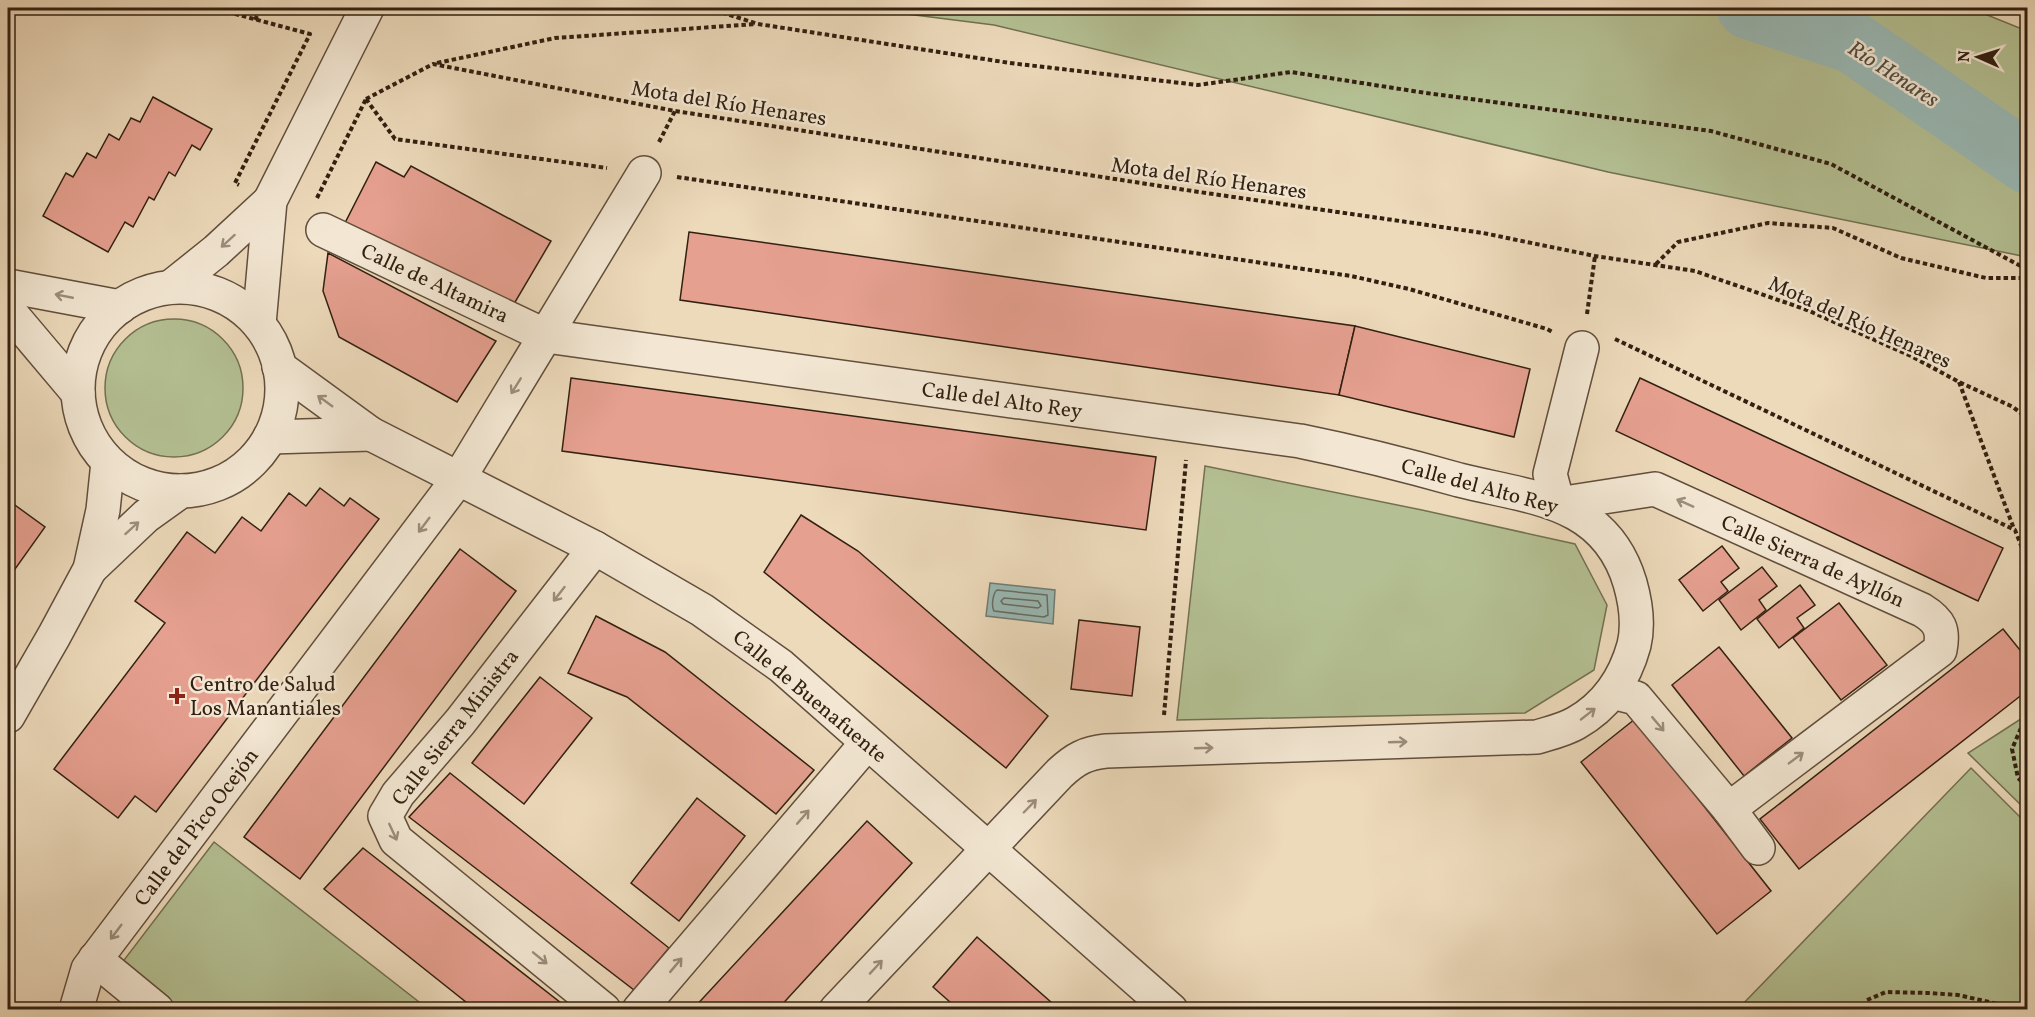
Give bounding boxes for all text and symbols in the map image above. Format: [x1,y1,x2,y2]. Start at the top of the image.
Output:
north arrow [1948,27,2008,87]
water label: Río Henares [1841,34,1944,116]
text: N [1954,50,1976,63]
street label: Mota del Río Henares [629,75,828,134]
street label: Mota del Río Henares [1109,151,1308,208]
one-way arrow [221,234,236,248]
street label: Calle de Altamira [356,237,513,331]
street label: Mota del Río Henares [1763,270,1955,377]
one-way arrow [55,290,74,301]
street label: Calle del Alto Rey [920,376,1085,427]
one-way arrow [509,377,521,394]
one-way arrow [317,394,333,407]
street label: Calle del Alto Rey [1398,453,1562,523]
one-way arrow [1677,497,1695,508]
street label: Calle Sierra de Ayllón [1716,509,1909,616]
one-way arrow [417,516,430,532]
one-way arrow [124,521,139,535]
one-way arrow [553,585,565,601]
street label: Calle de Buenafuente [726,624,892,770]
street label: Calle Sierra Ministra [386,644,527,812]
place label: Centro de Salud Los Manantiales [190,671,341,724]
marker: Centro de Salud Los Manantiales [168,687,186,705]
one-way arrow [1580,708,1596,721]
one-way arrow [1651,716,1665,731]
one-way arrow [1388,736,1408,748]
one-way arrow [1193,742,1213,753]
street label: Calle del Pico Ocejón [128,743,266,913]
one-way arrow [1788,752,1804,765]
one-way arrow [1022,798,1037,813]
one-way arrow [796,810,810,825]
one-way arrow [387,823,399,841]
one-way arrow [110,923,123,939]
one-way arrow [532,951,548,964]
one-way arrow [670,957,683,973]
one-way arrow [869,960,883,975]

